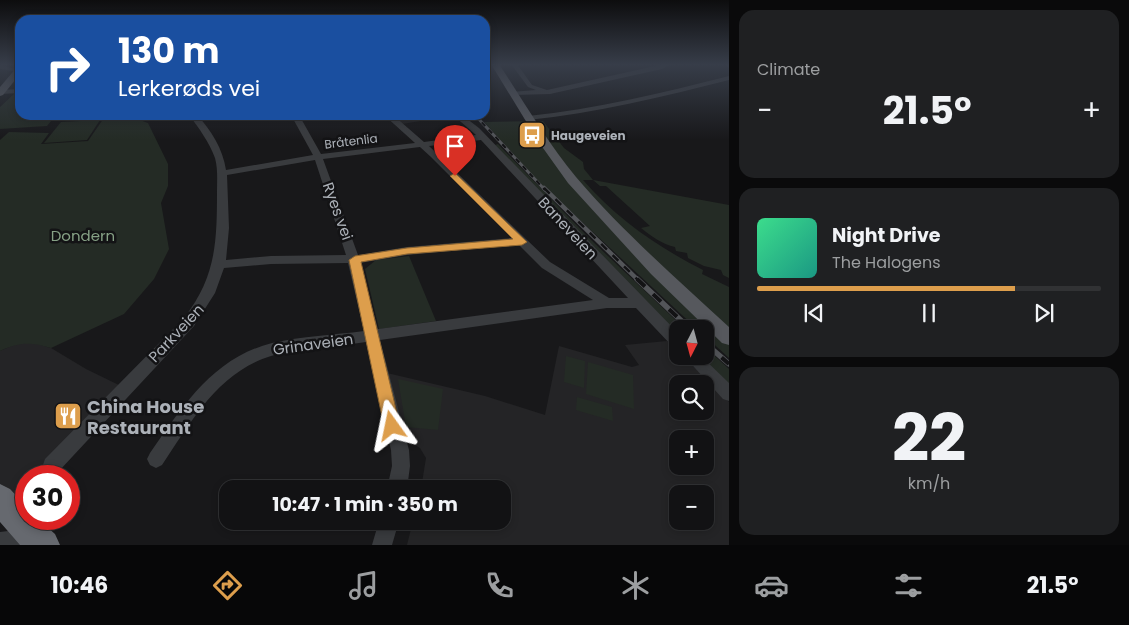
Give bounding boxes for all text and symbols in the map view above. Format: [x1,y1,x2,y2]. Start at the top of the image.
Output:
text: 130 m [118,26,220,75]
icon: right [35,35,100,100]
text: Climate [757,58,820,81]
text: Lerkerøds vei [118,73,260,104]
text: 21.5° [883,84,972,137]
text: − [757,91,772,130]
text: + [1082,91,1101,130]
bus stop icon: Haugeveien [517,120,547,150]
pin [434,125,476,176]
place label: Haugeveien [551,127,625,144]
street label: Bråtenlia [323,129,379,153]
icon: arrive [441,132,469,160]
street label: Ryes vei [318,179,358,243]
street label: Baneveien [534,192,602,264]
text: Night Drive [832,222,941,249]
park label: Dondern [51,225,115,246]
text: The Halogens [832,251,940,274]
street label: Parkveien [144,299,208,367]
icon: previous [800,299,828,327]
icon: pause [915,299,943,327]
icon: next [1030,299,1058,327]
north arrow [669,320,714,365]
map controls [669,320,714,530]
street label: Grinaveien [271,328,355,360]
button: search [669,375,714,420]
text: 22 [892,393,966,484]
place label: China House Restaurant [87,394,204,440]
position arrow [365,399,417,451]
restaurant icon: China House Restaurant [53,401,83,431]
button: + [669,430,714,475]
speed limit sign: 30 [15,465,80,530]
text: km/h [908,472,950,495]
button: − [669,485,714,530]
text: 10:47 · 1 min · 350 m [272,491,458,518]
icon: directions [210,568,245,603]
icon: music [346,568,381,603]
icon: phone [482,568,517,603]
icon: climate [618,568,653,603]
icon: car [754,568,789,603]
icon: filters [891,568,926,603]
text: 10:46 [51,570,108,601]
text: 21.5° [1027,570,1078,601]

